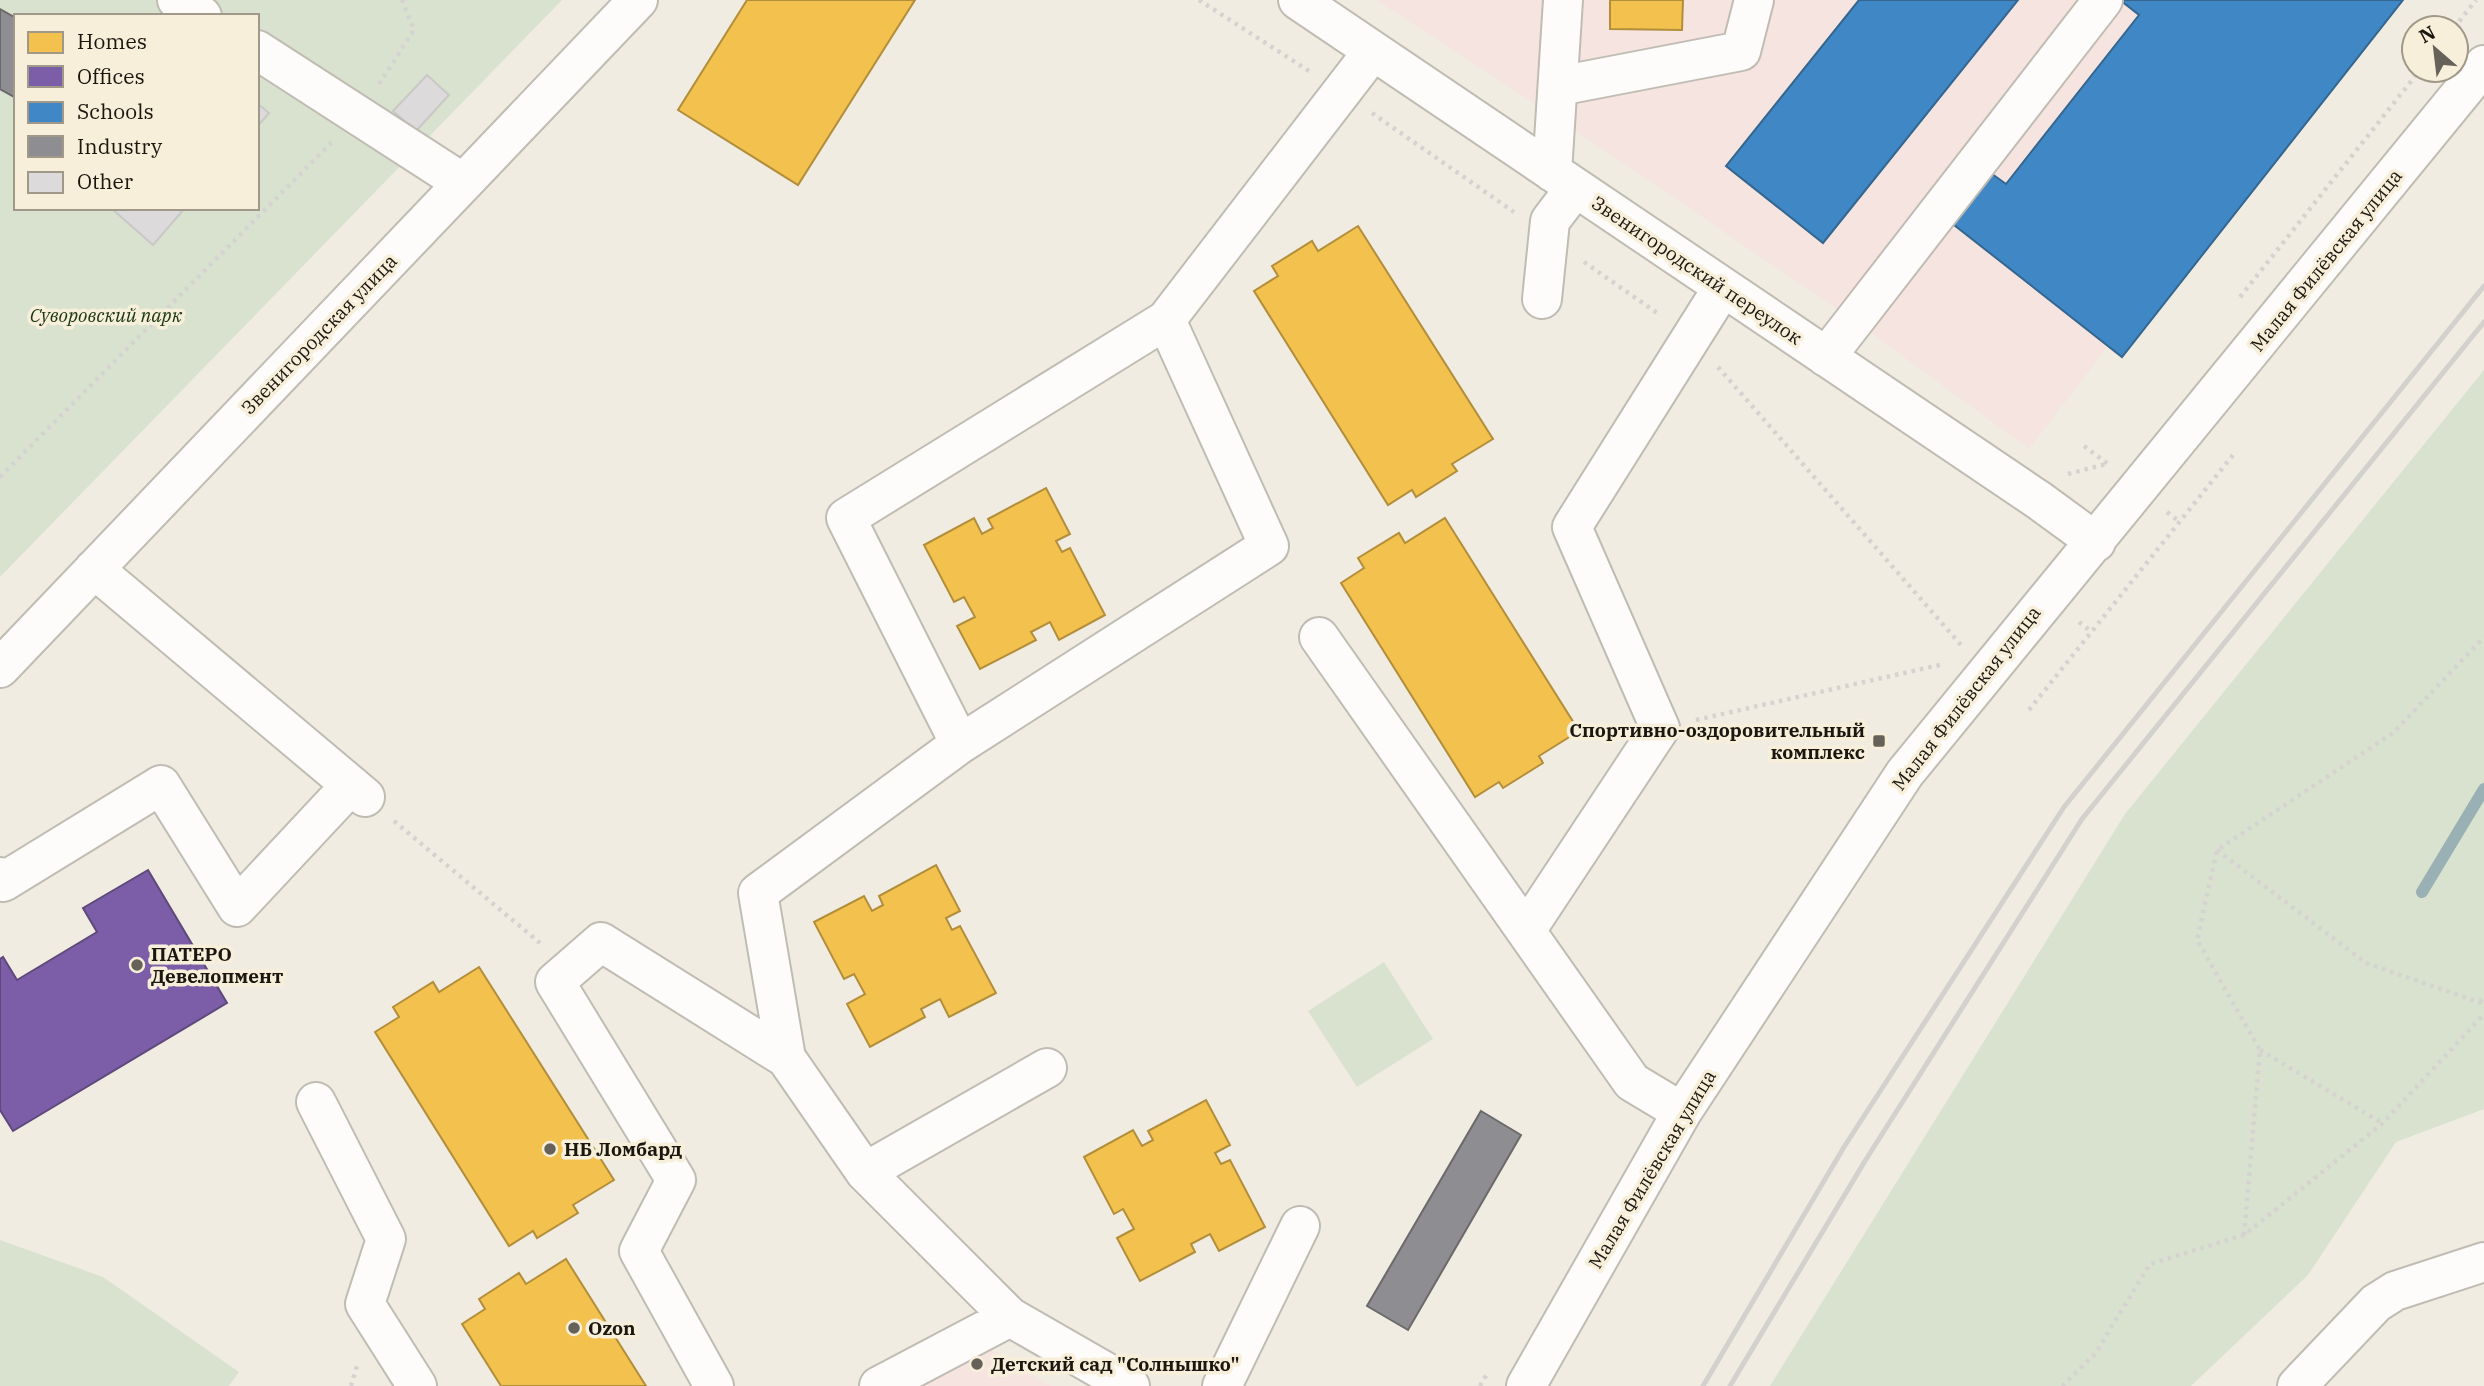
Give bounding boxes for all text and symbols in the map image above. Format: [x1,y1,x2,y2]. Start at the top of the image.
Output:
legend [14,14,259,210]
north arrow [2400,14,2470,84]
text: N [2415,20,2439,48]
text: Homes [77,27,147,55]
text: Offices [77,62,145,90]
text: Schools [77,97,154,125]
text: Industry [77,132,163,160]
street label: Малая Филёвская улица [2245,164,2407,356]
text: Other [77,167,134,195]
street label: Звенигородский переулок [1587,191,1807,349]
street label: Звенигородская улица [236,249,402,419]
park label: Суворовский парк [30,303,183,327]
street label: Малая Филёвская улица [1886,601,2046,795]
place label: Спортивно-оздоровительный комплекс [1569,718,1865,764]
marker: Спортивно-оздоровительный комплекс [1871,733,1887,749]
place label: ПАТЕРО Девелопмент [151,942,283,988]
marker: ПАТЕРО Девелопмент [129,957,145,973]
street label: Малая Филёвская улица [1583,1065,1721,1273]
place label: НБ Ломбард [564,1137,683,1161]
marker: НБ Ломбард [542,1141,558,1157]
place label: Ozon [588,1316,636,1340]
marker: Ozon [566,1320,582,1336]
place label: Детский сад "Солнышко" [991,1352,1240,1376]
marker: Детский сад "Солнышко" [969,1356,985,1372]

